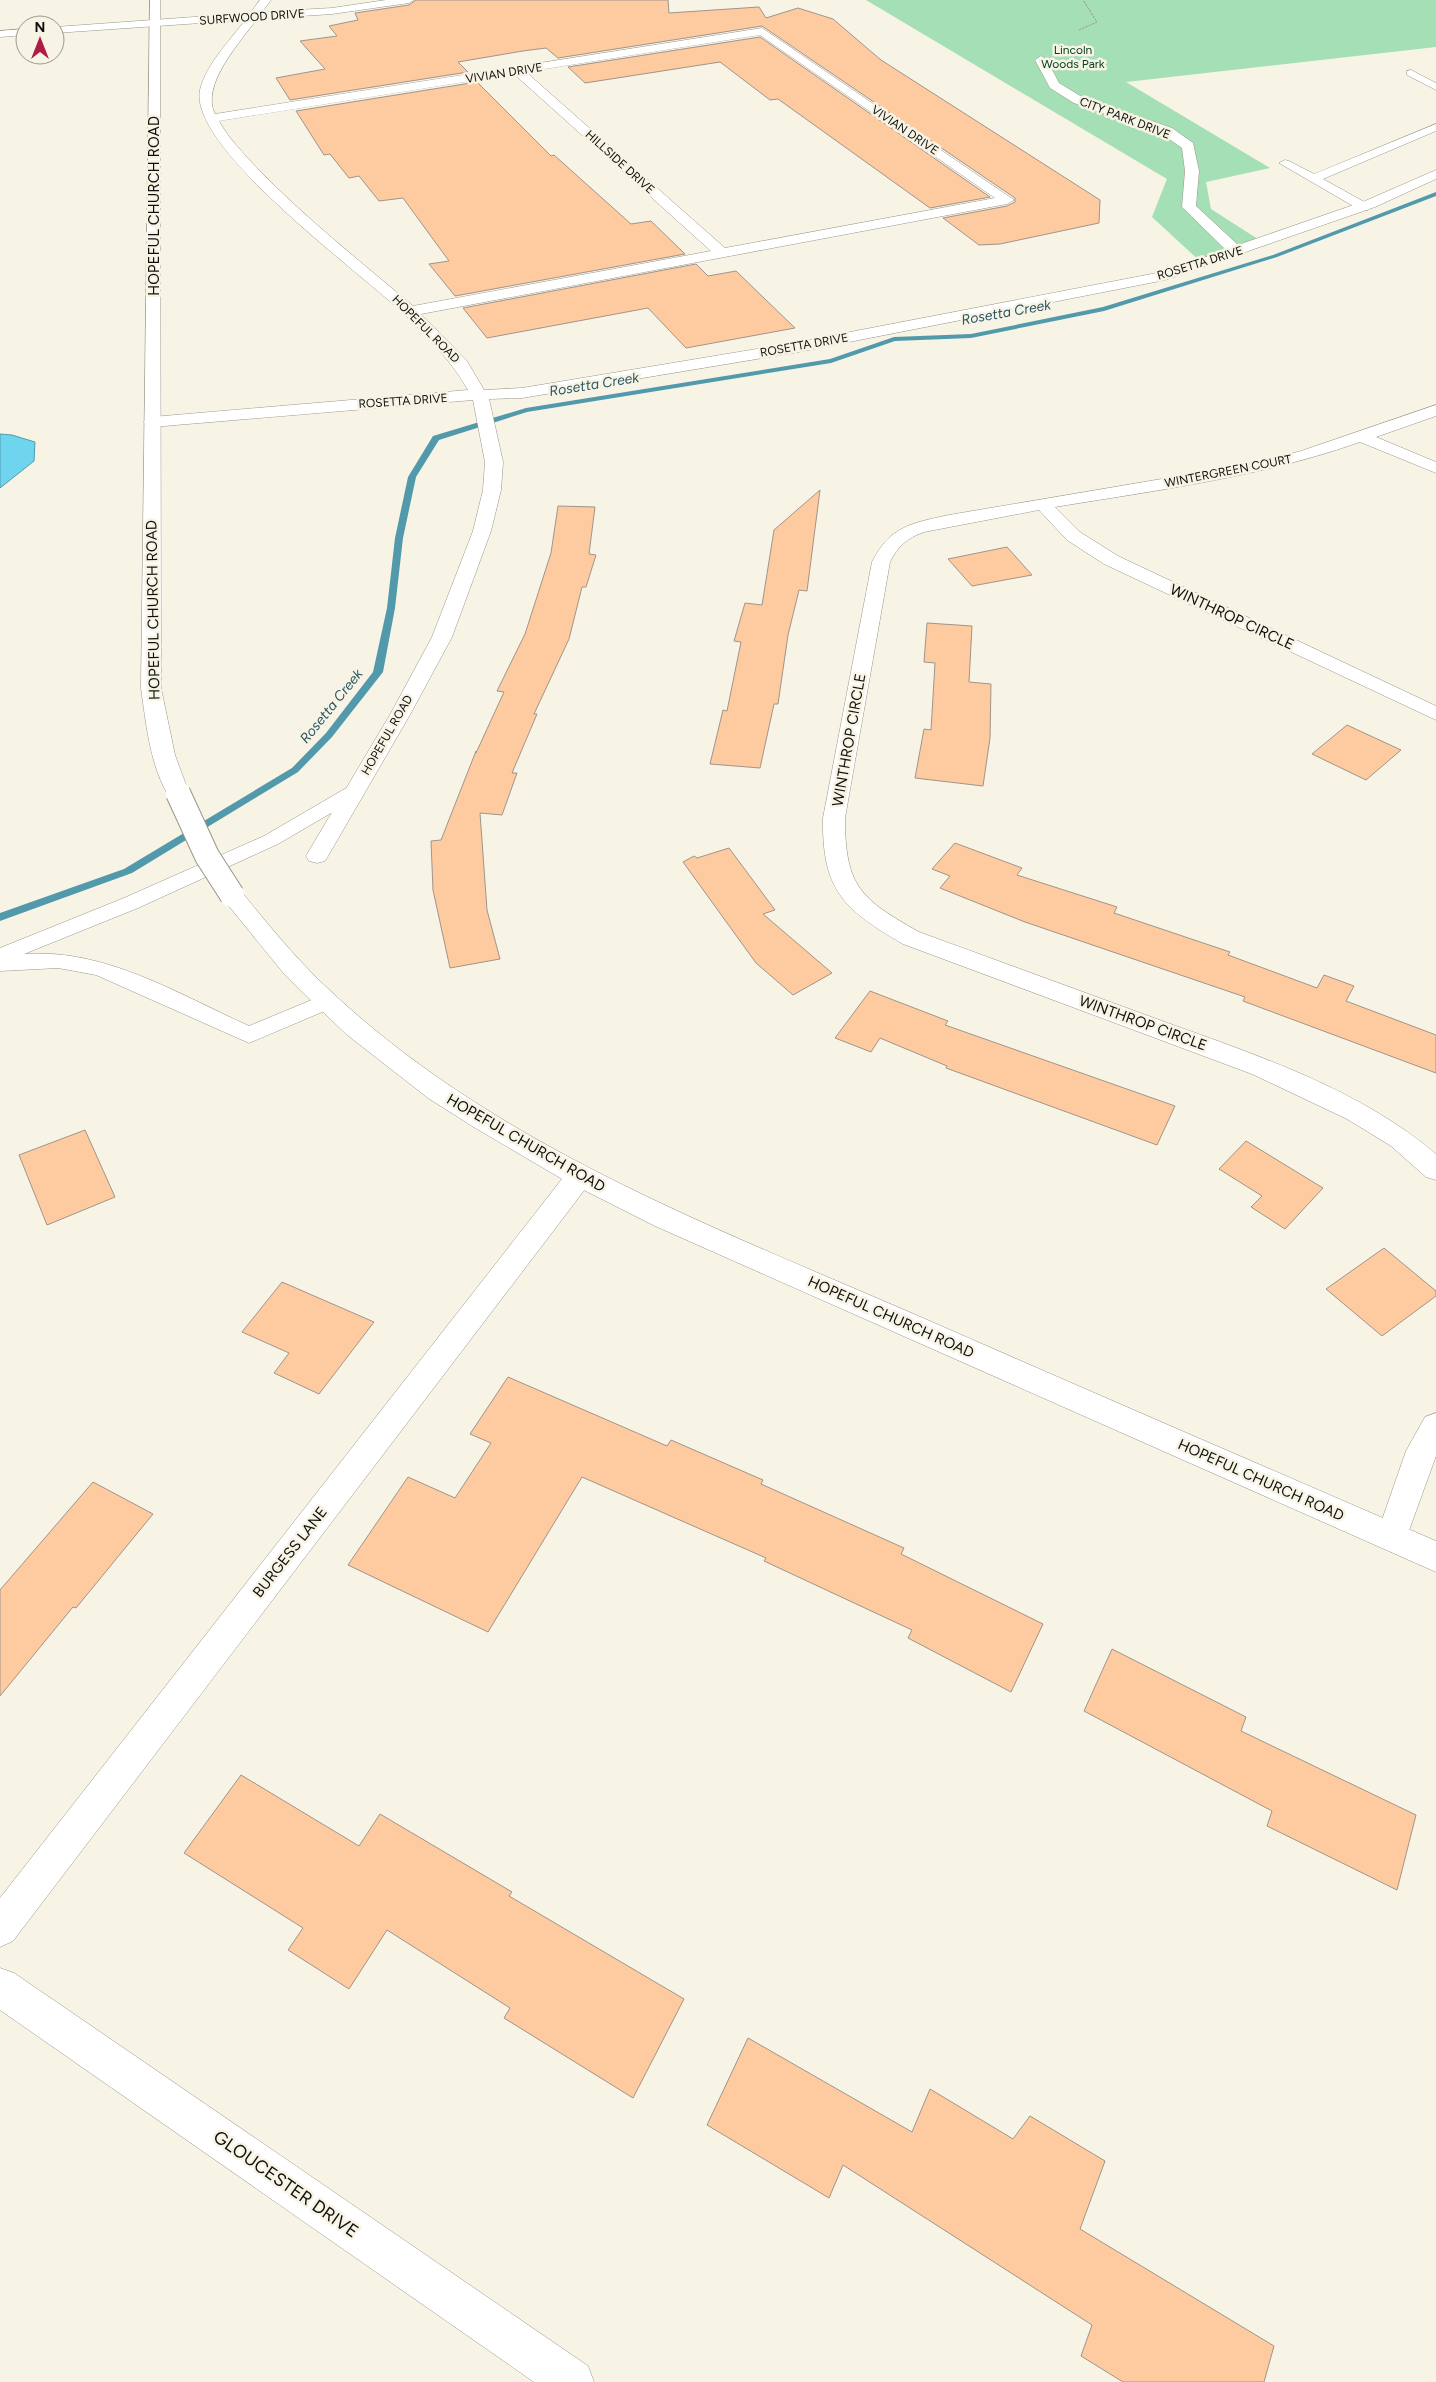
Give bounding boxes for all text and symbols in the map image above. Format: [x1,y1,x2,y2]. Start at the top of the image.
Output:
street label: SURFWOOD DRIVE [199,6,305,28]
north arrow [15,15,65,65]
text: N [35,19,45,36]
park label: Lincoln Woods Park [1041,43,1105,71]
street label: VIVIAN DRIVE [464,60,544,86]
street label: CITY PARK DRIVE [1078,94,1172,142]
street label: VIVIAN DRIVE [869,102,941,158]
street label: HOPEFUL CHURCH ROAD [145,116,163,296]
street label: HILLSIDE DRIVE [583,127,657,197]
street label: ROSETTA DRIVE [1155,243,1245,283]
street label: HOPEFUL ROAD [389,292,463,366]
water label: Rosetta Creek [960,296,1053,329]
street label: ROSETTA DRIVE [759,330,849,360]
water label: Rosetta Creek [548,369,641,400]
street label: ROSETTA DRIVE [358,391,448,411]
street label: WINTERGREEN COURT [1163,452,1293,490]
street label: HOPEFUL CHURCH ROAD [142,520,164,700]
street label: WINTHROP CIRCLE [1167,580,1297,654]
water label: Rosetta Creek [296,665,367,747]
street label: WINTHROP CIRCLE [828,672,870,808]
street label: HOPEFUL ROAD [358,693,416,777]
street label: WINTHROP CIRCLE [1077,991,1209,1055]
street label: HOPEFUL CHURCH ROAD [444,1090,608,1196]
street label: HOPEFUL CHURCH ROAD [805,1272,977,1362]
street label: HOPEFUL CHURCH ROAD [1175,1435,1347,1525]
street label: BURGESS LANE [249,1503,331,1601]
street label: GLOUCESTER DRIVE [209,2126,363,2242]

